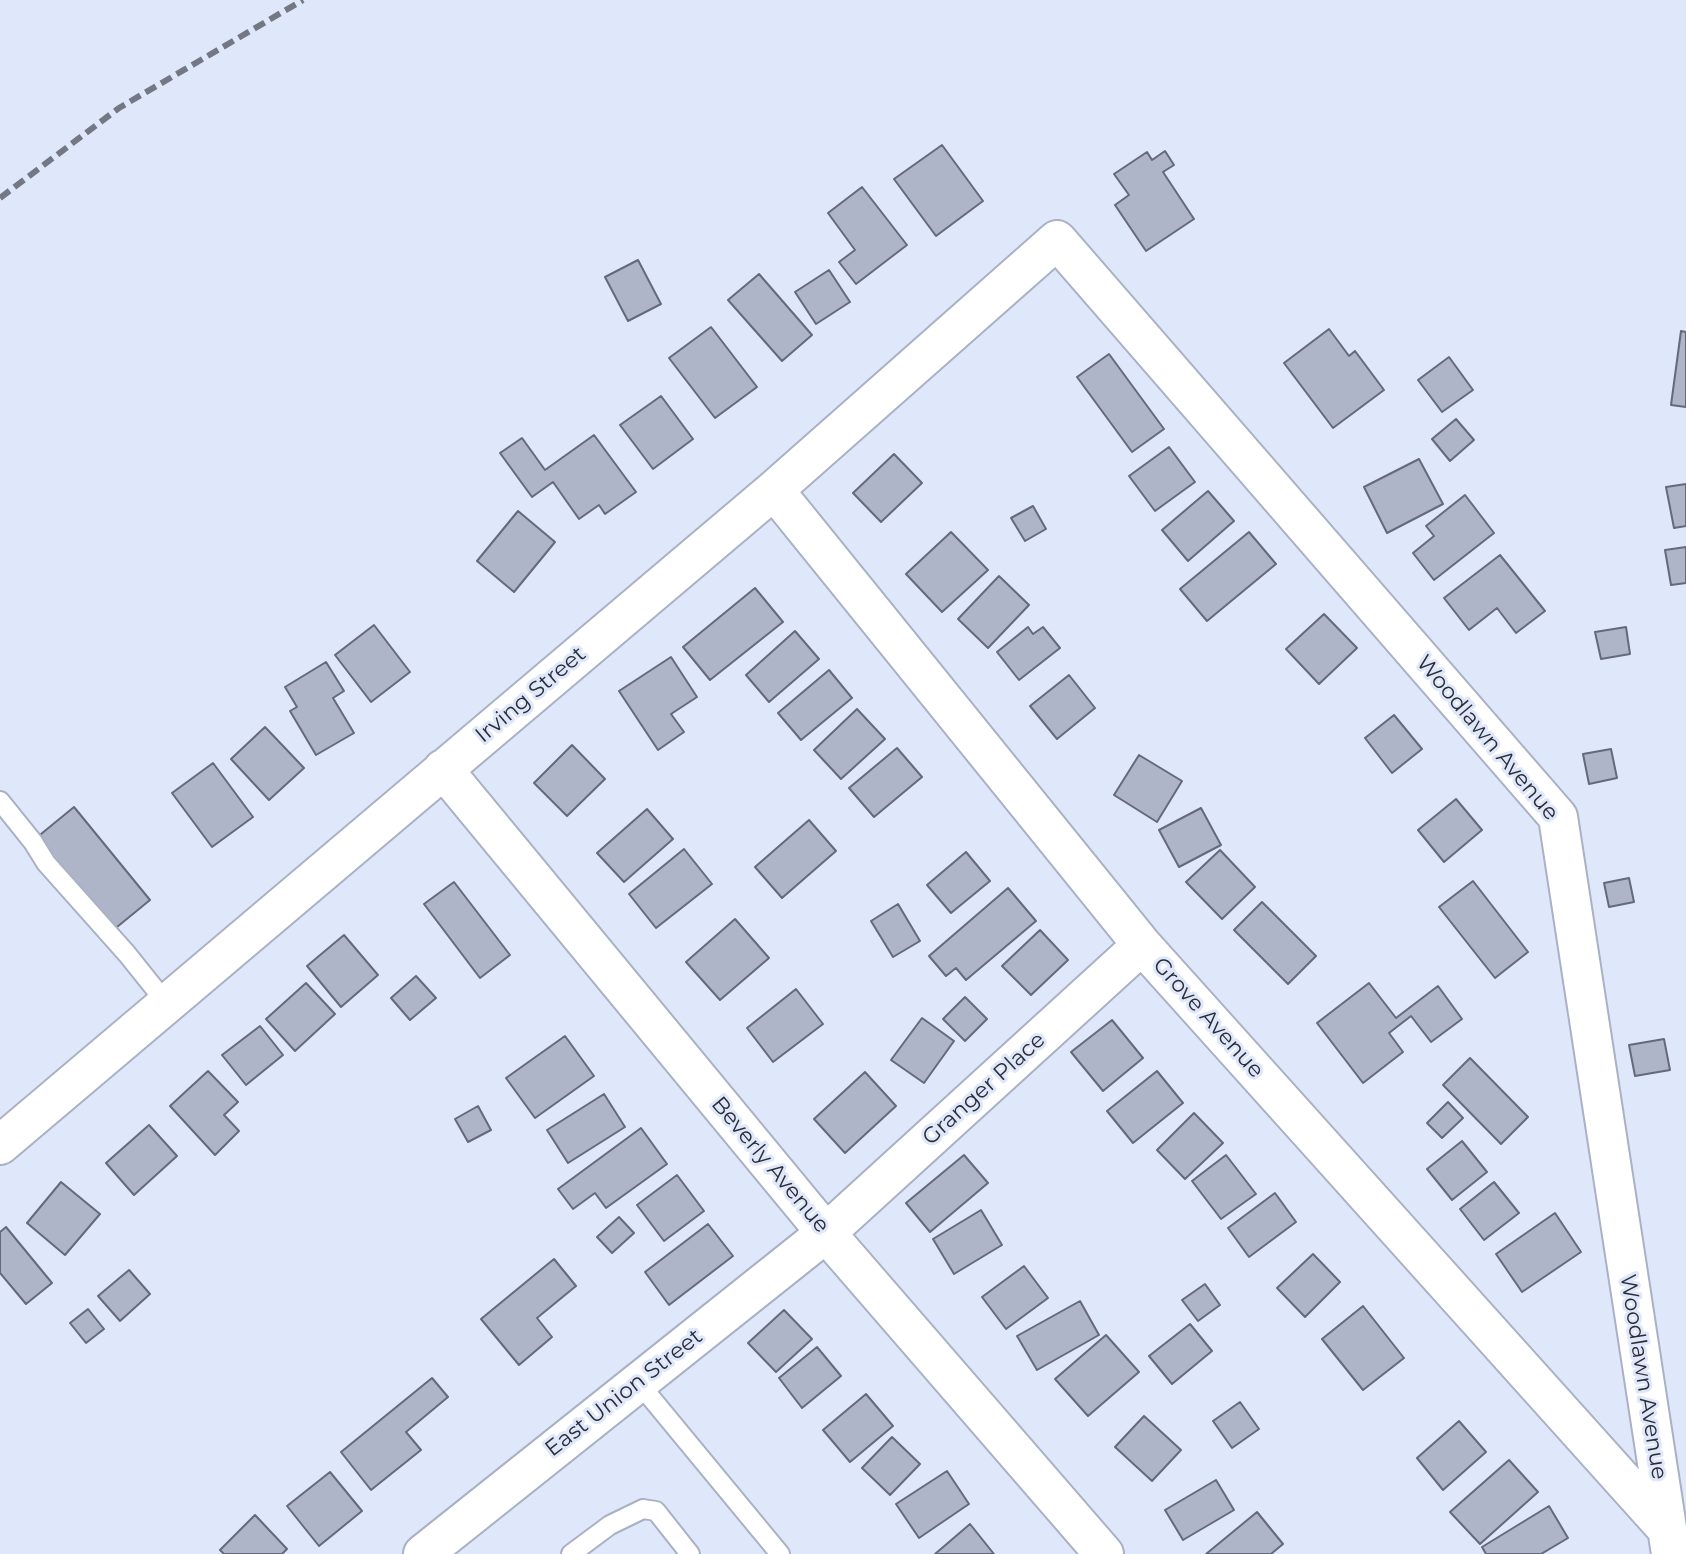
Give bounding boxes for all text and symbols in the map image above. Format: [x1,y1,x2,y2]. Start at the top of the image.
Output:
street label: Irving Street [470,641,592,749]
street label: Woodlawn Avenue [1410,650,1564,826]
street label: Grove Avenue [1147,952,1269,1084]
street label: Granger Place [917,1027,1051,1151]
street label: Beverly Avenue [705,1092,835,1238]
street label: Woodlawn Avenue [1614,1273,1672,1481]
street label: East Union Street [540,1323,708,1463]

